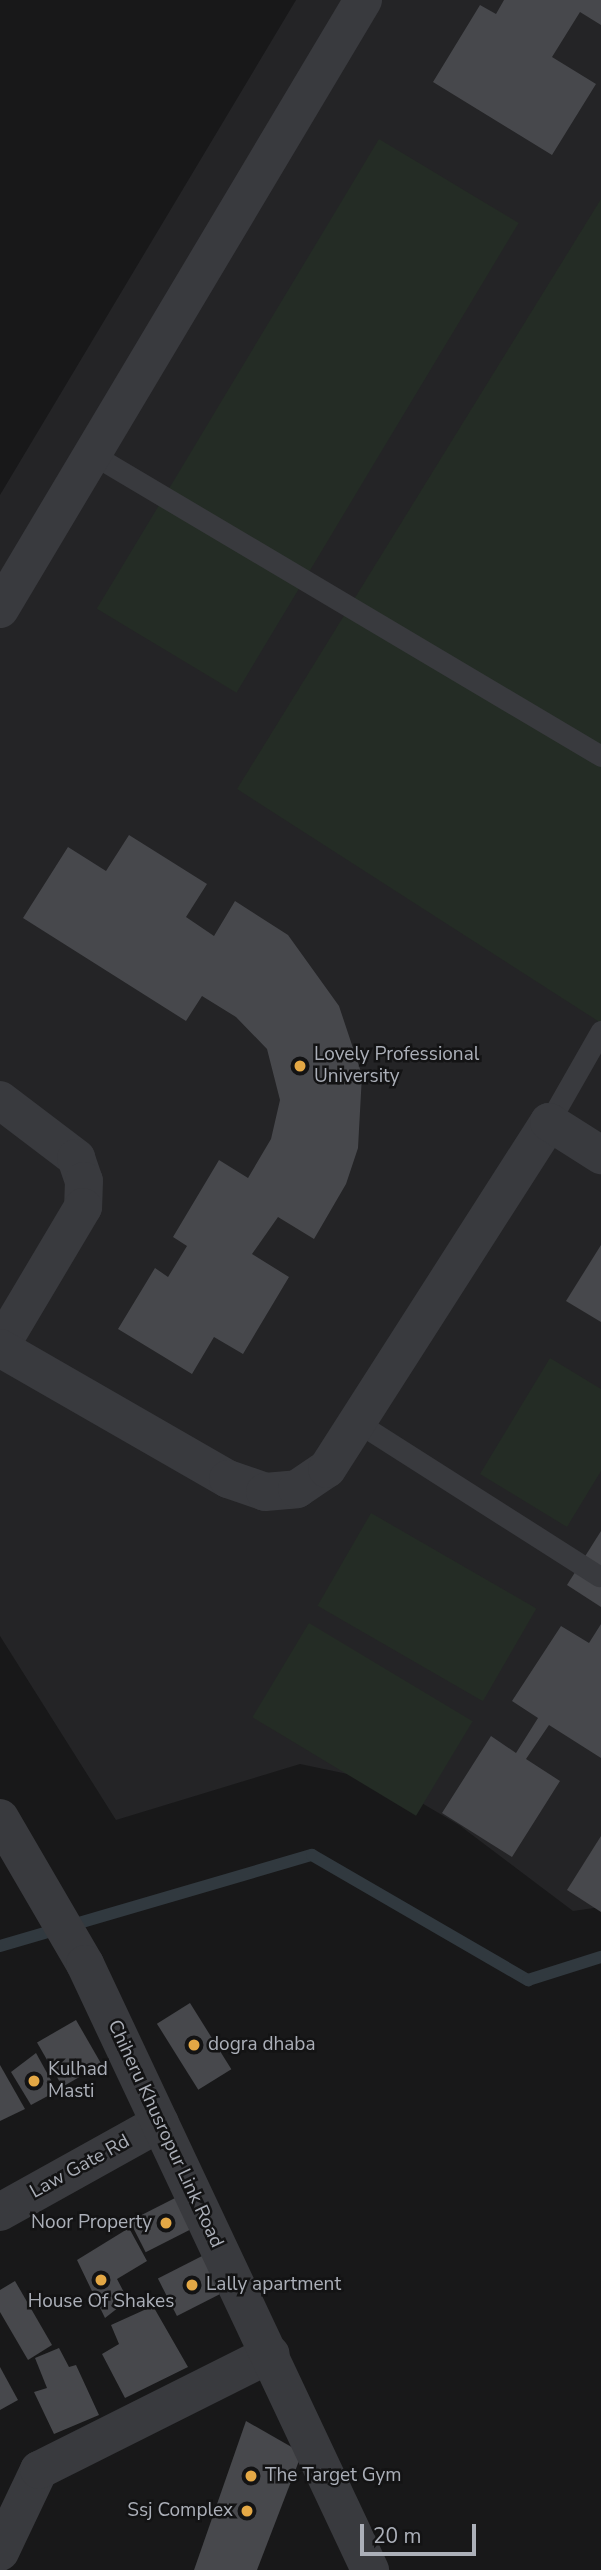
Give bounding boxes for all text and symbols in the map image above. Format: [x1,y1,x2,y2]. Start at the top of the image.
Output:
place label: Lovely Professional University [314,1044,479,1088]
marker: Lovely Professional University [292,1058,308,1074]
street label: Chiheru Khusropur Link Road [102,2017,228,2251]
place label: dogra dhaba [208,2034,316,2056]
marker: dogra dhaba [186,2037,202,2053]
place label: Kulhad Masti [48,2059,108,2103]
marker: Kulhad Masti [26,2073,42,2089]
street label: Law Gate Rd [26,2130,134,2204]
place label: Noor Property [31,2212,152,2234]
marker: Noor Property [158,2215,174,2231]
marker: House Of Shakes [93,2272,109,2288]
place label: Lally apartment [206,2274,341,2296]
marker: Lally apartment [184,2277,200,2293]
place label: House Of Shakes [28,2291,174,2313]
place label: The Target Gym [265,2465,402,2487]
marker: The Target Gym [243,2468,259,2484]
place label: Ssj Complex [127,2500,233,2522]
marker: Ssj Complex [239,2503,255,2519]
scale bar [363,2510,478,2554]
text: 20 m [373,2522,422,2550]

